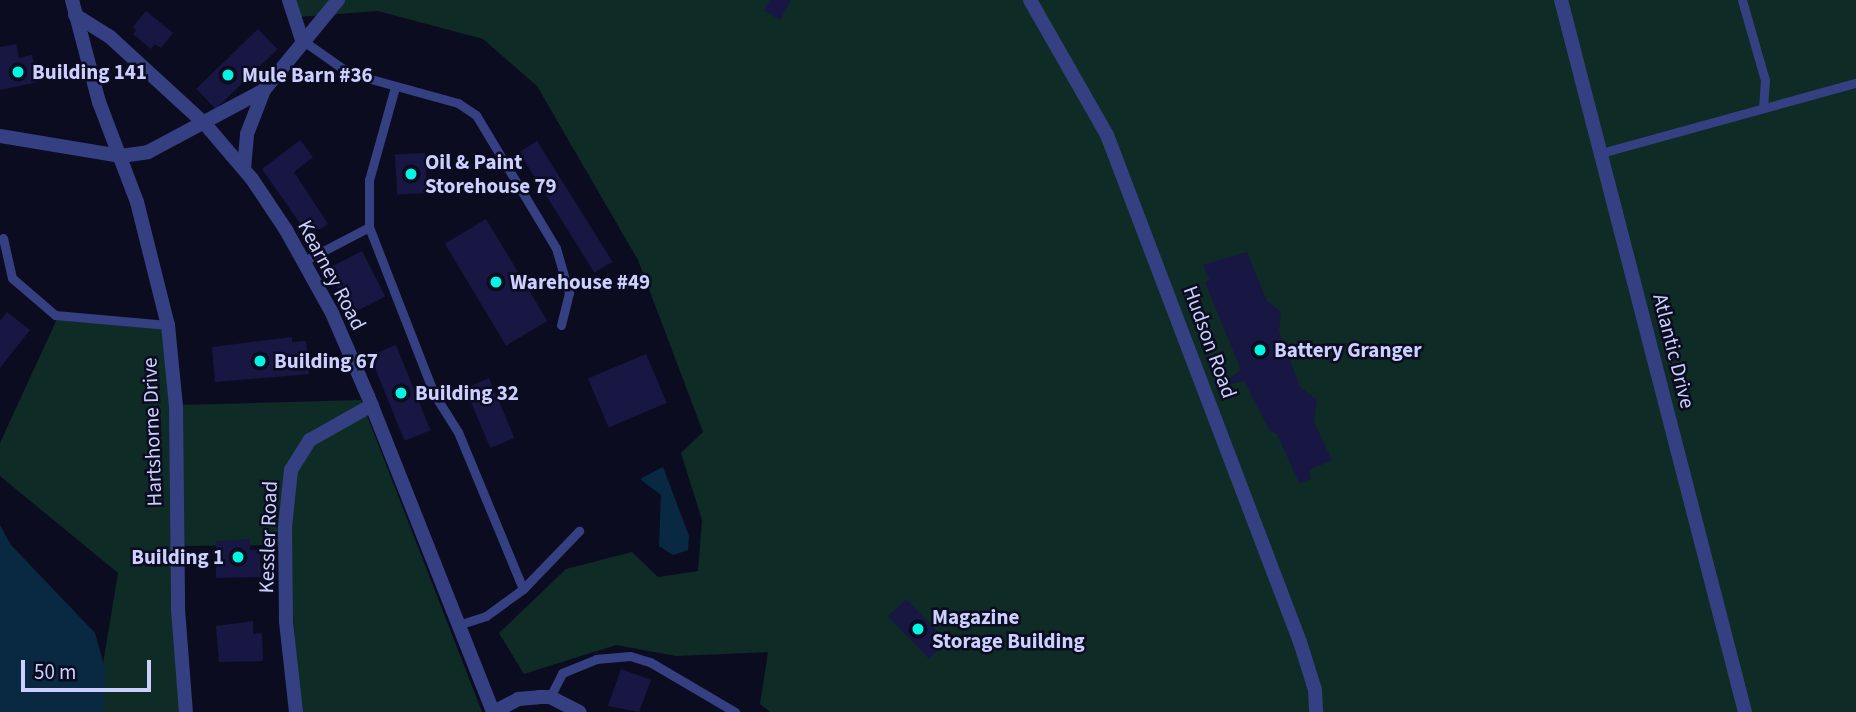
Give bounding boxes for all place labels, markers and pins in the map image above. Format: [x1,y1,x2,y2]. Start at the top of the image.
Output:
place label: Building 141 [32,59,147,85]
place label: Mule Barn #36 [242,62,373,88]
marker: Building 141 [10,64,26,80]
marker: Mule Barn #36 [220,67,236,83]
place label: Oil & Paint Storehouse 79 [425,149,557,199]
marker: Oil & Paint Storehouse 79 [403,166,419,182]
place label: Warehouse #49 [510,269,650,295]
marker: Warehouse #49 [488,274,504,290]
place label: Battery Granger [1274,337,1422,363]
marker: Battery Granger [1252,342,1268,358]
place label: Building 67 [274,348,378,374]
marker: Building 67 [252,353,268,369]
place label: Building 32 [415,380,519,406]
marker: Building 32 [393,385,409,401]
place label: Building 1 [131,544,224,570]
marker: Building 1 [230,549,246,565]
place label: Magazine Storage Building [932,604,1085,654]
marker: Magazine Storage Building [910,621,926,637]

